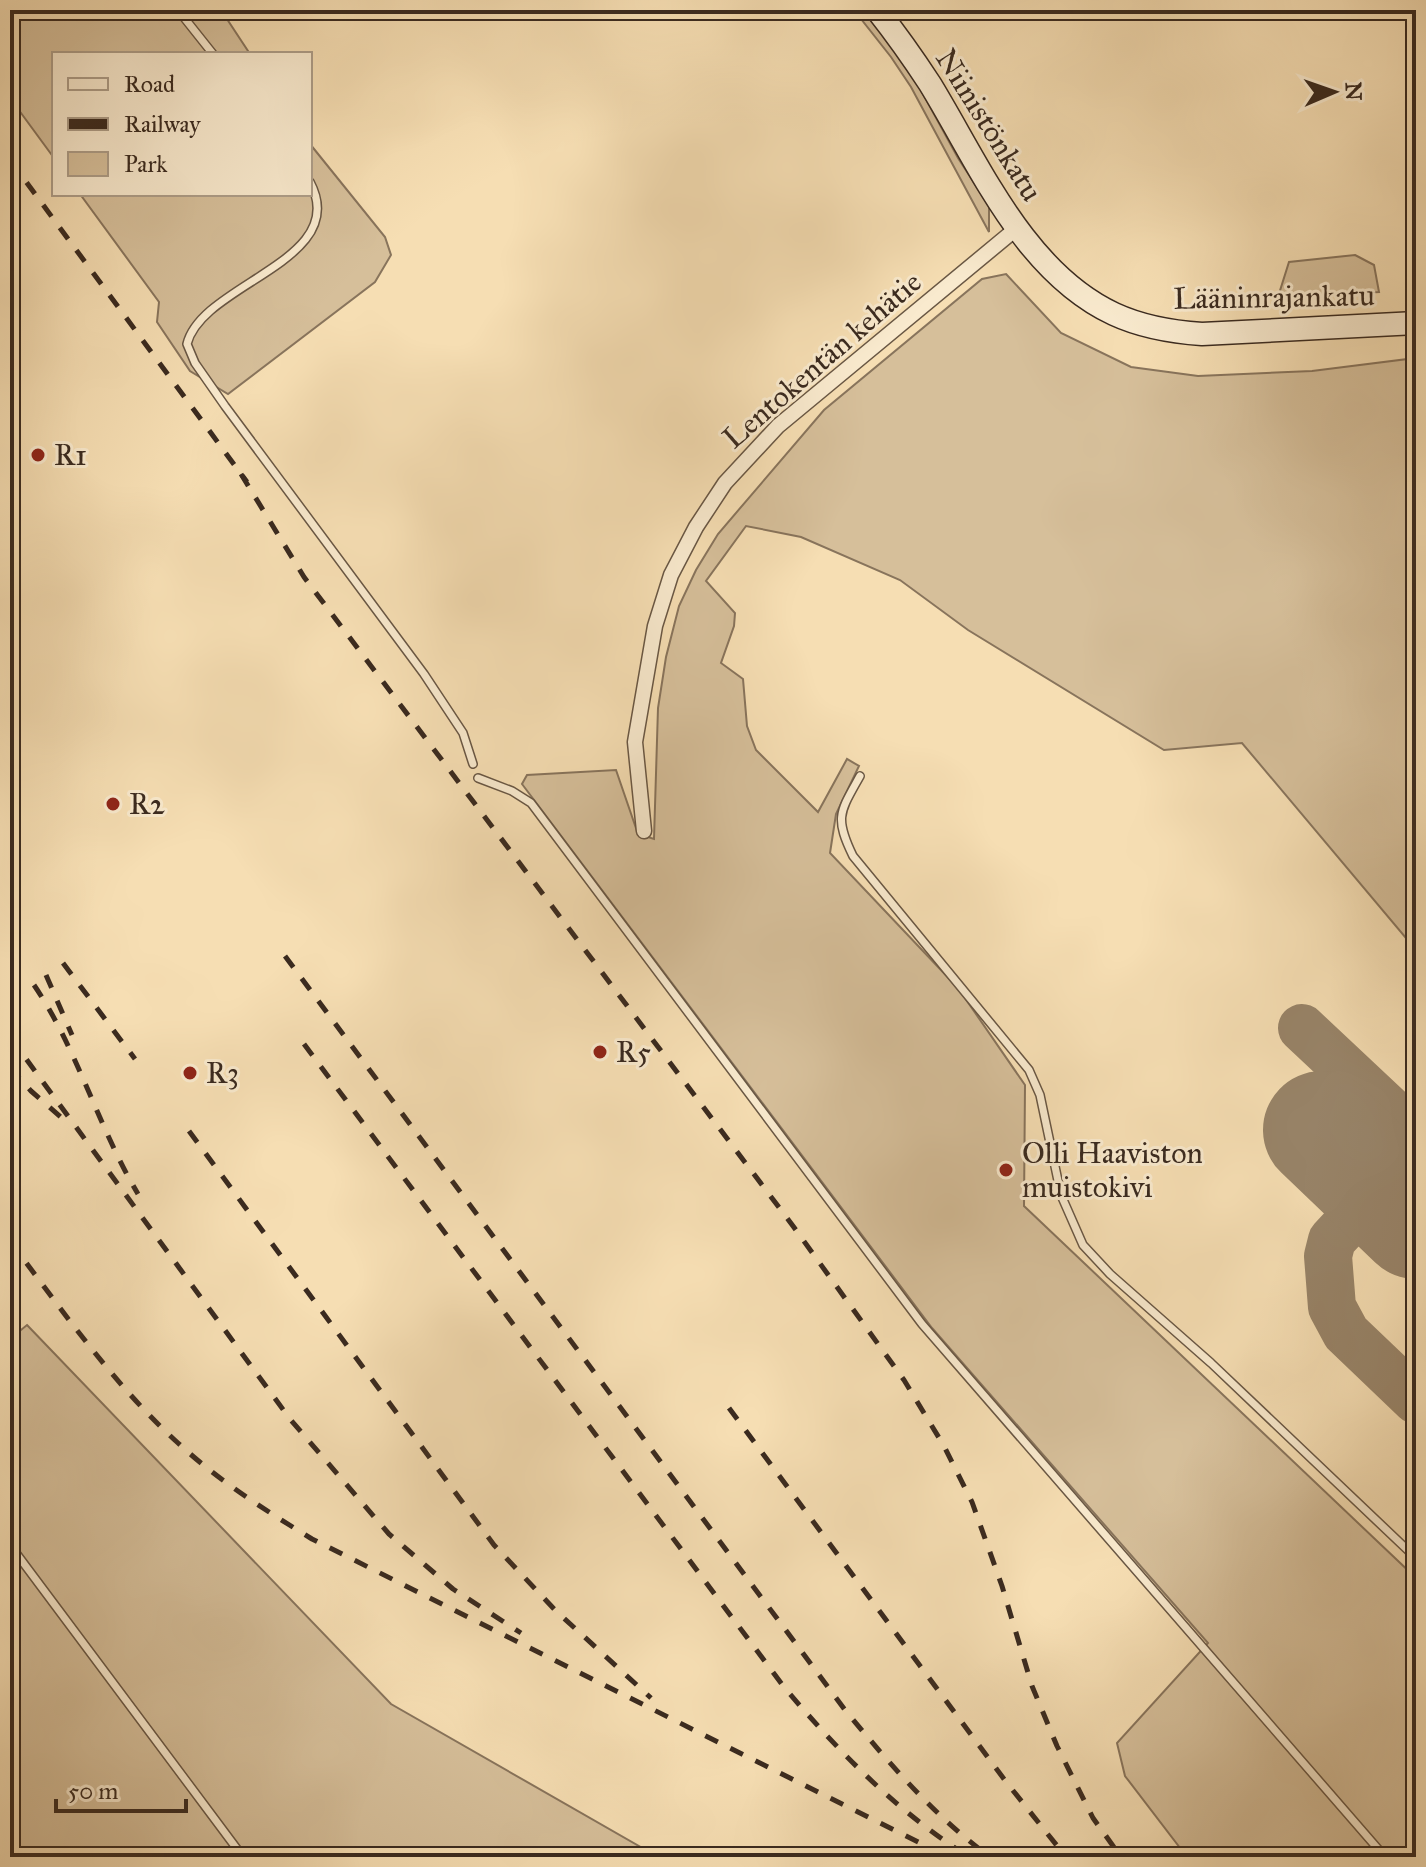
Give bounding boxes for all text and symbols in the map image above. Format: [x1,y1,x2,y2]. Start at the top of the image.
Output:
street label: Niinistönkatu [928,42,1050,208]
legend [52,52,312,196]
north arrow [1294,52,1374,132]
text: Road [124,69,175,99]
text: N [1340,82,1367,101]
text: Railway [124,109,201,139]
text: Park [124,149,168,179]
street label: Lentokentän kehätie [715,264,929,456]
street label: Lääninrajankatu [1173,277,1375,317]
place label: R1 [54,437,87,473]
marker: R1 [29,446,47,464]
place label: R2 [129,786,165,822]
marker: R2 [104,795,122,813]
place label: R5 [616,1034,651,1070]
marker: R5 [591,1043,609,1061]
place label: R3 [206,1055,239,1091]
marker: R3 [181,1064,199,1082]
place label: Olli Haaviston muistokivi [1022,1135,1203,1205]
marker: Olli Haaviston muistokivi [997,1161,1015,1179]
scale bar [56,1763,186,1813]
text: 50 m [68,1776,118,1806]

